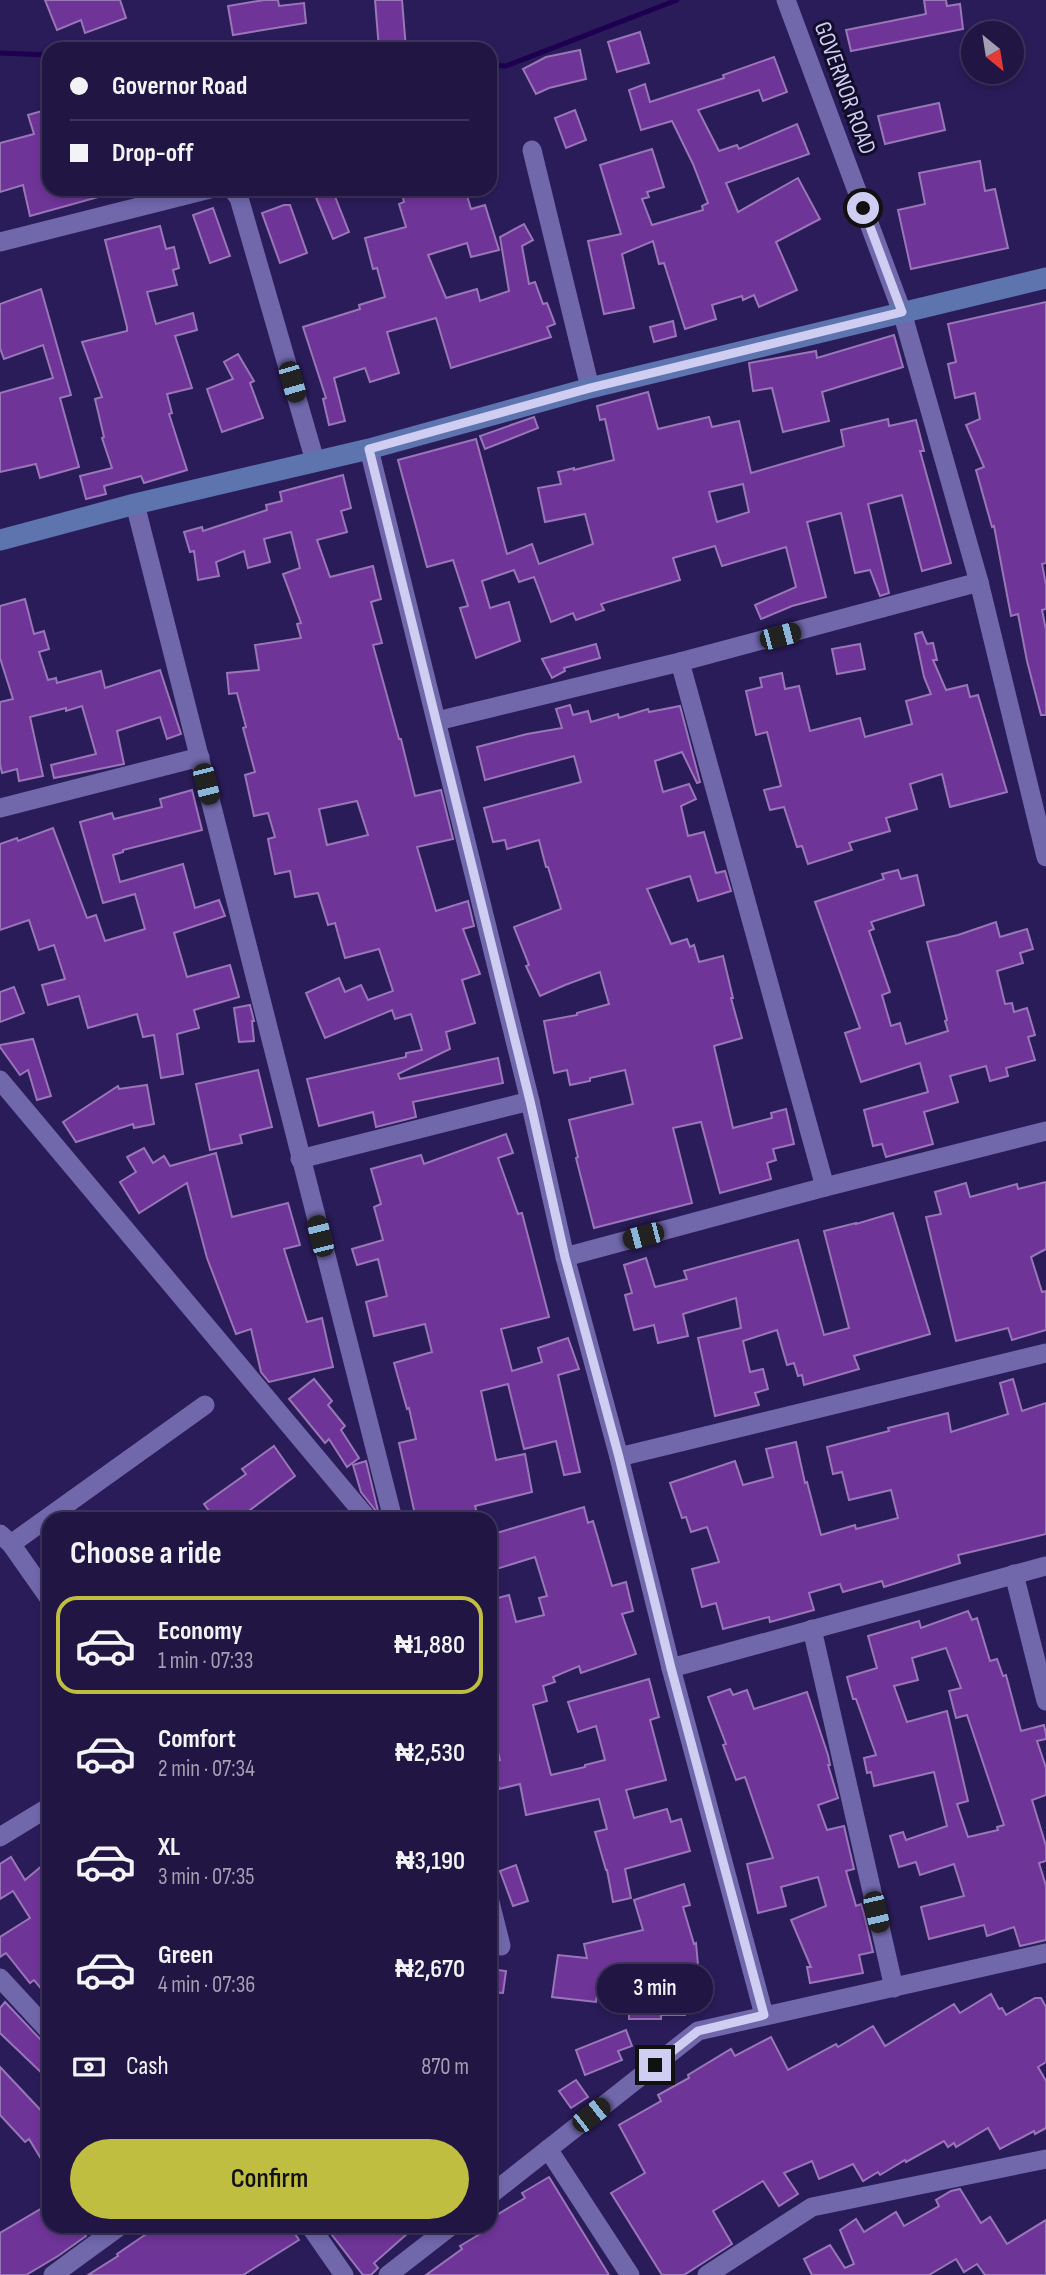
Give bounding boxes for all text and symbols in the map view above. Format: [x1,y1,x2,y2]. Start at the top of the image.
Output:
street label: GOVERNOR ROAD [808,18,882,158]
north arrow [961,21,1024,84]
map controls [961,21,1024,84]
text: Governor Road [112,71,247,102]
text: Drop-off [112,138,193,169]
route start [847,192,879,224]
car [277,359,308,405]
car [757,620,804,652]
car [191,761,222,807]
car [305,1213,336,1259]
car [620,1220,667,1252]
text: Choose a ride [70,1534,222,1573]
icon: car [74,1614,137,1677]
text: Economy [158,1616,242,1647]
text: ₦1,880 [394,1630,465,1661]
text: 1 min · 07:33 [158,1647,253,1675]
icon: car [74,1722,137,1785]
text: Comfort [158,1724,236,1755]
text: ₦2,530 [395,1738,465,1769]
text: 2 min · 07:34 [158,1755,255,1783]
icon: car [74,1830,137,1893]
text: XL [158,1832,180,1863]
text: ₦3,190 [396,1846,465,1877]
text: 3 min · 07:35 [158,1863,255,1891]
car [862,1889,891,1935]
icon: car [74,1938,137,2001]
text: Green [158,1940,213,1971]
text: ₦2,670 [395,1954,465,1985]
callout: 3 min [597,1964,713,2012]
text: 4 min · 07:36 [158,1971,255,1999]
text: 3 min [633,1974,677,2002]
icon: cash [70,2048,108,2086]
route end [639,2049,671,2081]
text: Cash [126,2051,169,2082]
text: 870 m [421,2053,469,2081]
car [568,2094,615,2136]
button: Confirm [70,2139,469,2219]

